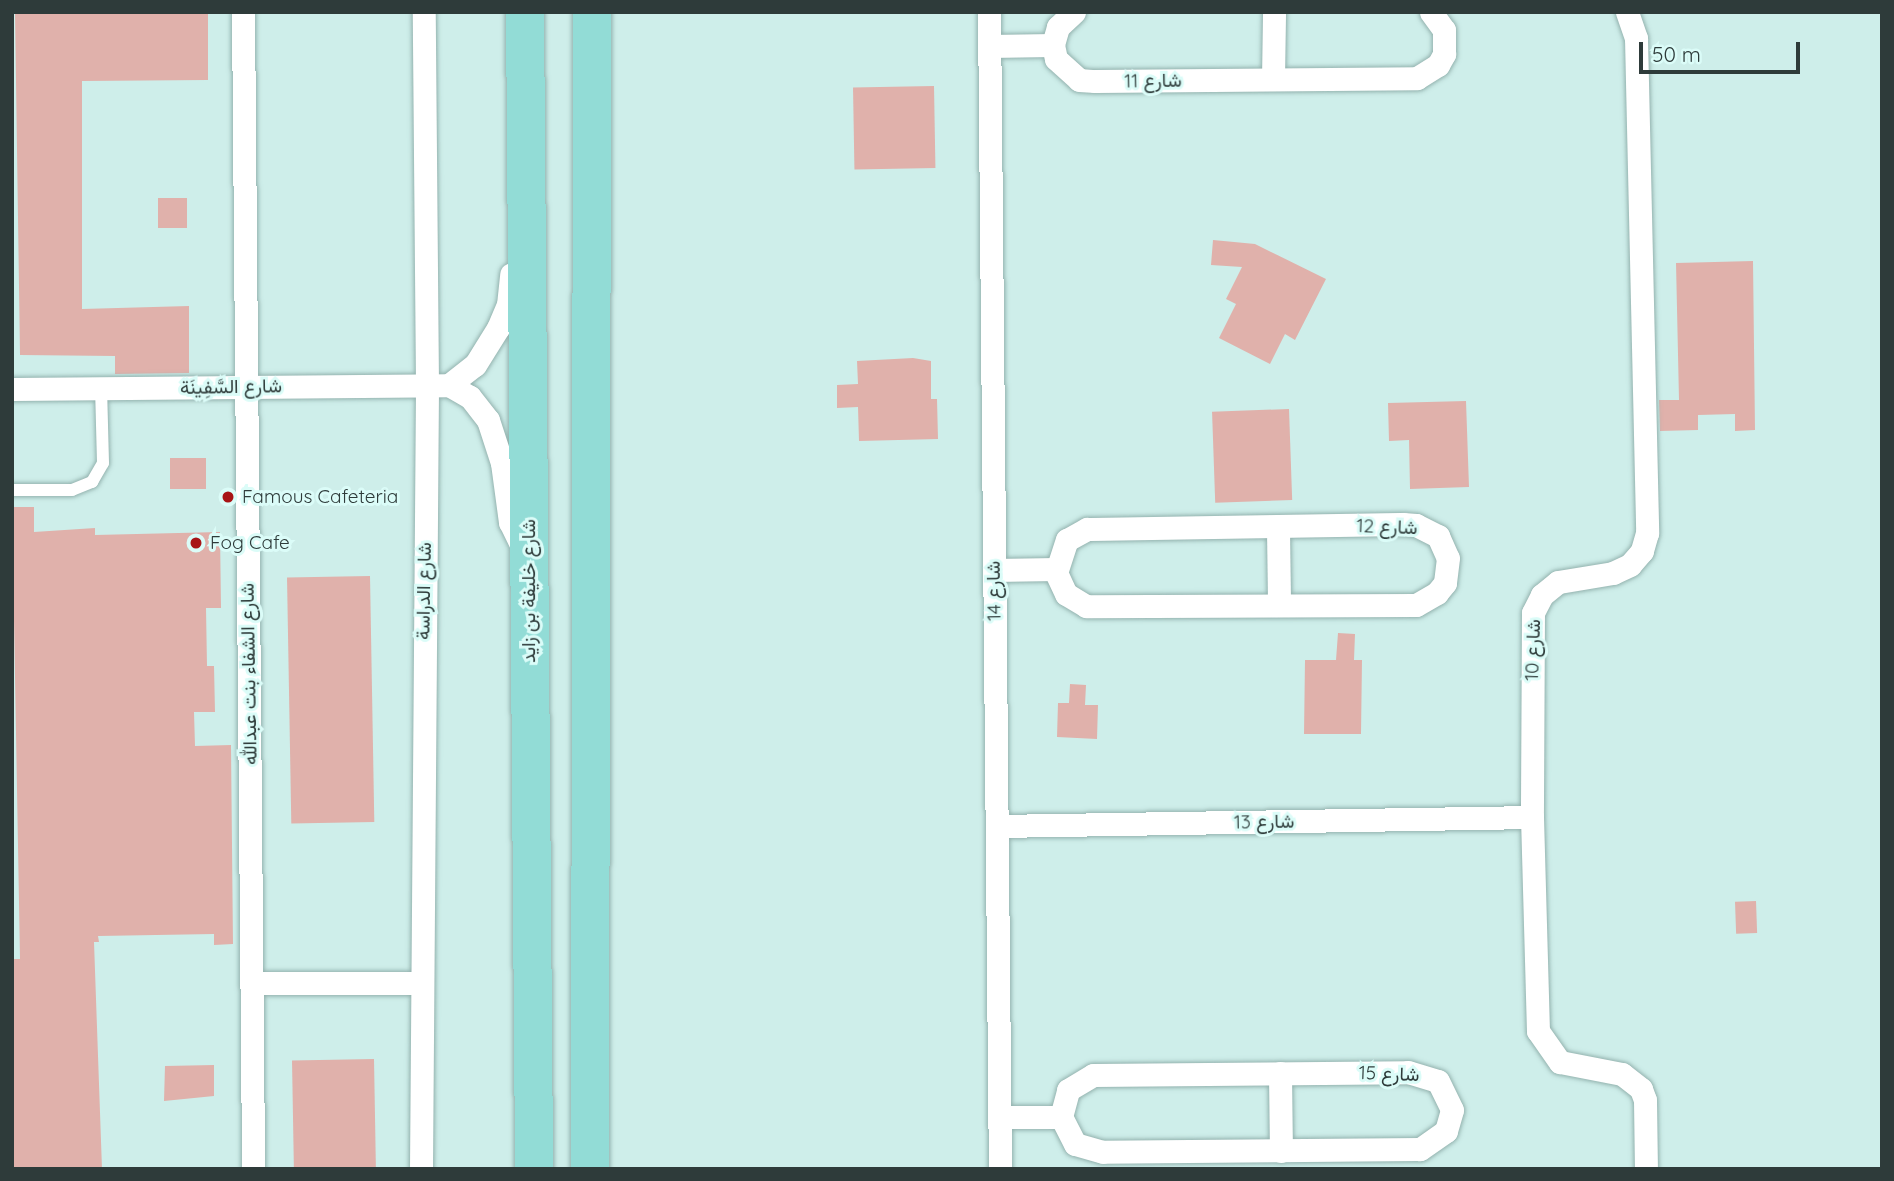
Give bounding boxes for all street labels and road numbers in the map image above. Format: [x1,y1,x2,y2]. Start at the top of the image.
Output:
street label: شارع 11 [1124,69,1182,93]
street label: شارع السَّفِينَة [180,375,282,399]
street label: شارع 12 [1356,515,1418,539]
street label: شارع خليفة بن زايد [518,519,540,663]
street label: شارع الدراسة [412,542,436,640]
street label: شارع 14 [982,561,1006,621]
street label: شارع الشفاء بنت عبدالله [236,583,262,765]
street label: شارع 10 [1521,619,1545,681]
street label: شارع 13 [1234,810,1294,834]
street label: شارع 15 [1358,1062,1420,1086]

